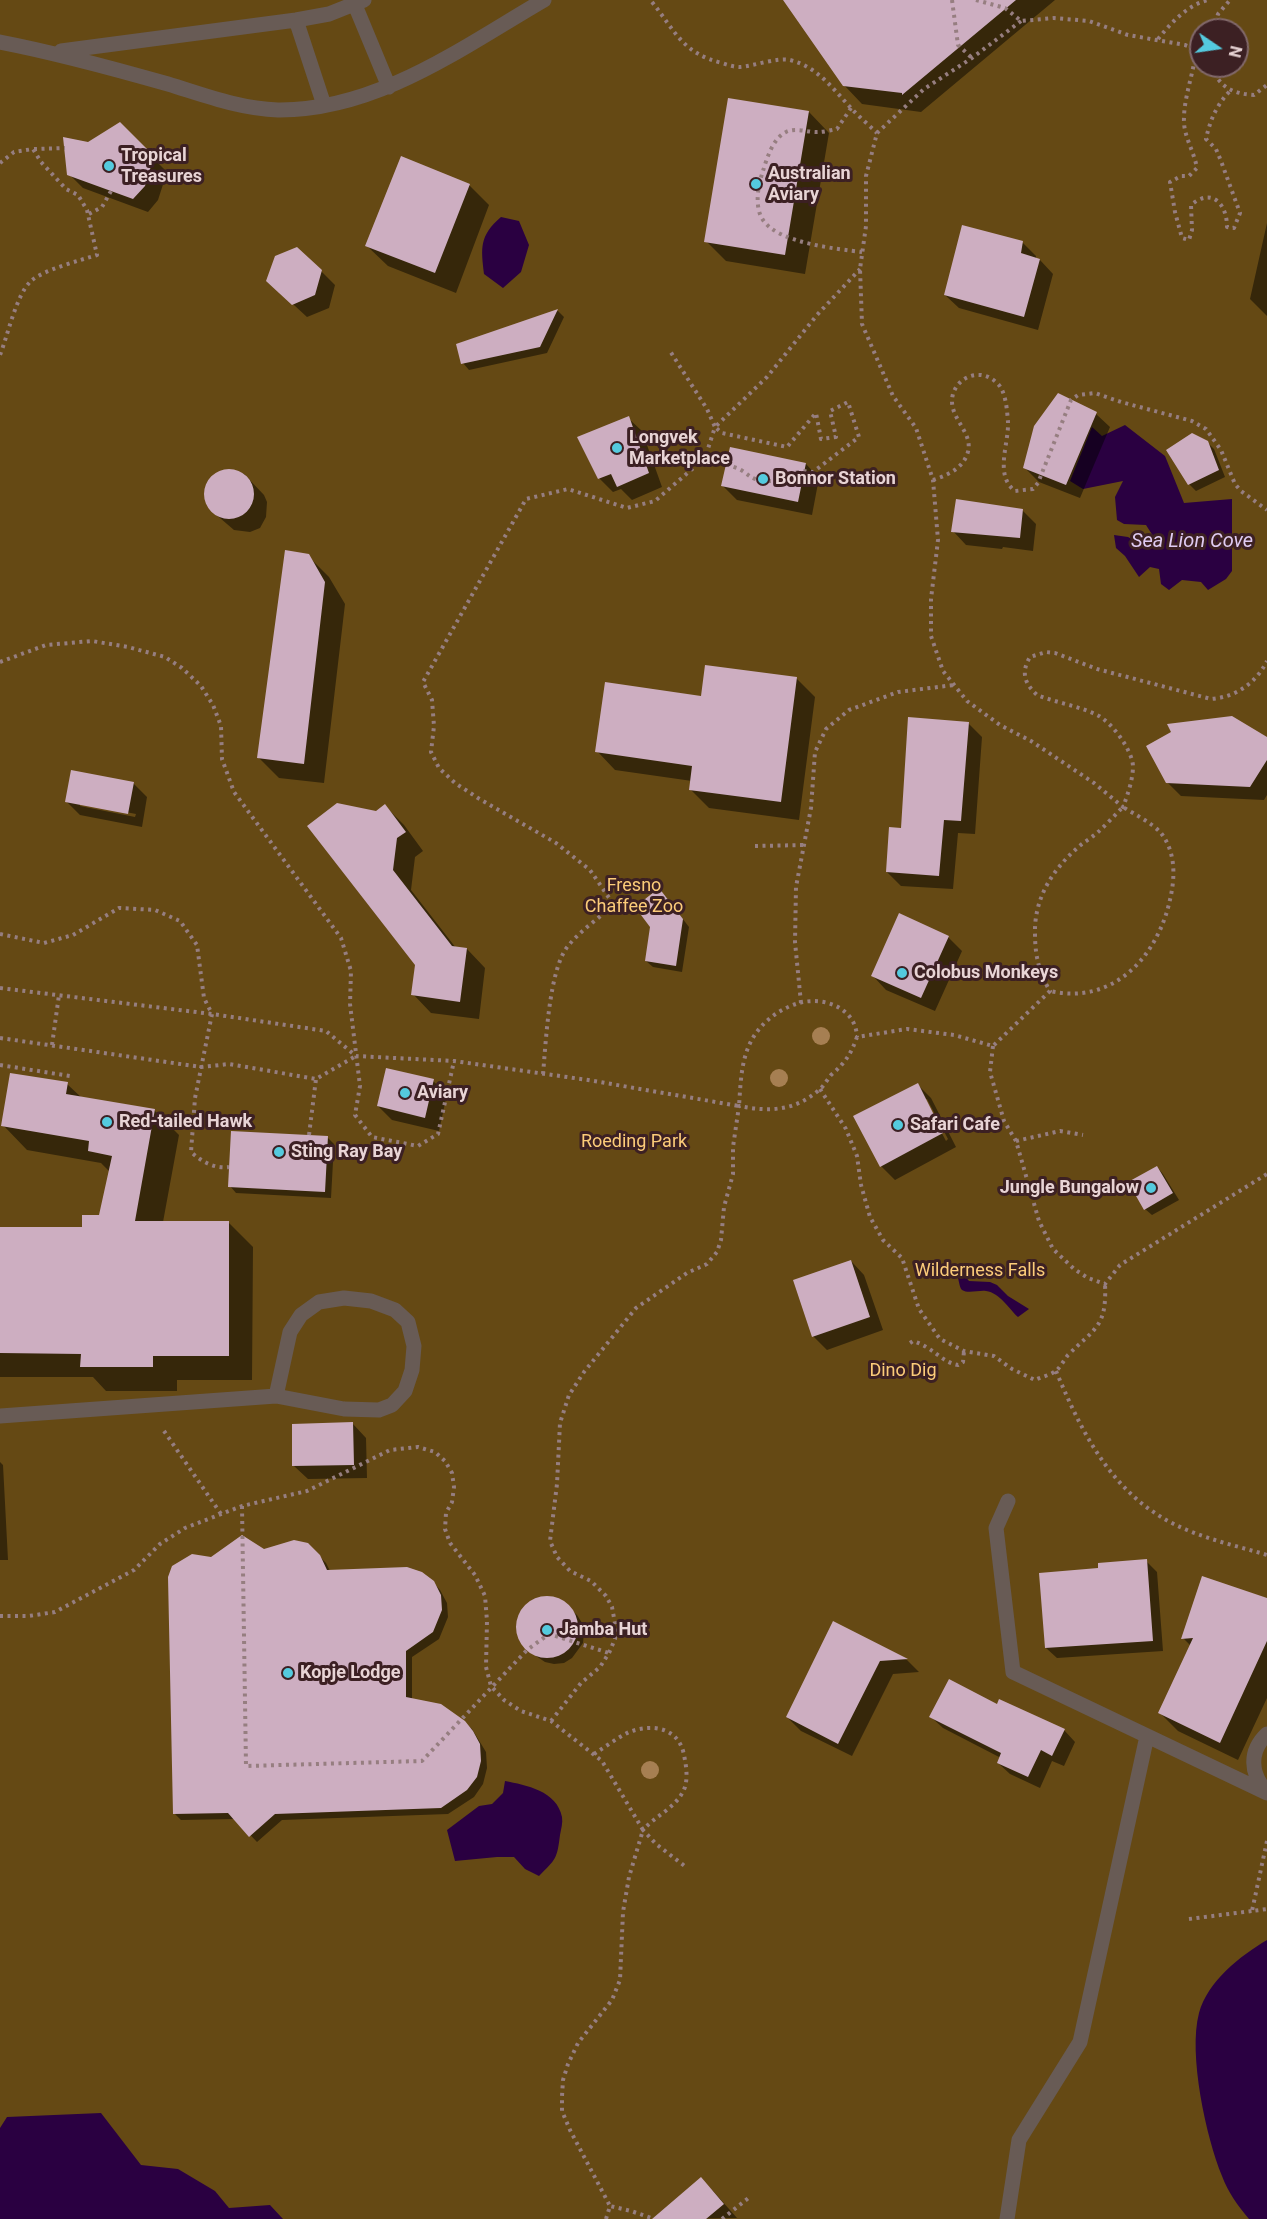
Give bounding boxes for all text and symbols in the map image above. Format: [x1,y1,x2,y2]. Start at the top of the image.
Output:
north arrow [1189,18,1249,78]
text: N [1225,44,1246,59]
place label: Tropical Treasures [121,145,202,188]
marker: Tropical Treasures [102,159,116,173]
place label: Australian Aviary [768,163,851,206]
marker: Australian Aviary [749,177,763,191]
place label: Longvek Marketplace [629,427,730,470]
marker: Longvek Marketplace [610,441,624,455]
place label: Bonnor Station [775,468,896,490]
marker: Bonnor Station [756,472,770,486]
water label: Sea Lion Cove [1131,530,1253,554]
park label: Fresno Chaffee Zoo [585,875,683,918]
place label: Colobus Monkeys [914,962,1058,984]
marker: Colobus Monkeys [895,966,909,980]
place label: Aviary [417,1082,468,1104]
marker: Aviary [398,1086,412,1100]
place label: Red-tailed Hawk [119,1111,252,1133]
place label: Safari Cafe [910,1114,1000,1136]
marker: Red-tailed Hawk [100,1115,114,1129]
marker: Safari Cafe [891,1118,905,1132]
park label: Roeding Park [581,1131,687,1153]
place label: Sting Ray Bay [291,1141,402,1163]
marker: Sting Ray Bay [272,1145,286,1159]
place label: Jungle Bungalow [1000,1177,1139,1199]
marker: Jungle Bungalow [1144,1181,1158,1195]
park label: Wilderness Falls [915,1260,1045,1282]
park label: Dino Dig [869,1360,937,1382]
place label: Jamba Hut [559,1619,647,1641]
marker: Jamba Hut [540,1623,554,1637]
place label: Kopje Lodge [300,1662,400,1684]
marker: Kopje Lodge [281,1666,295,1680]

